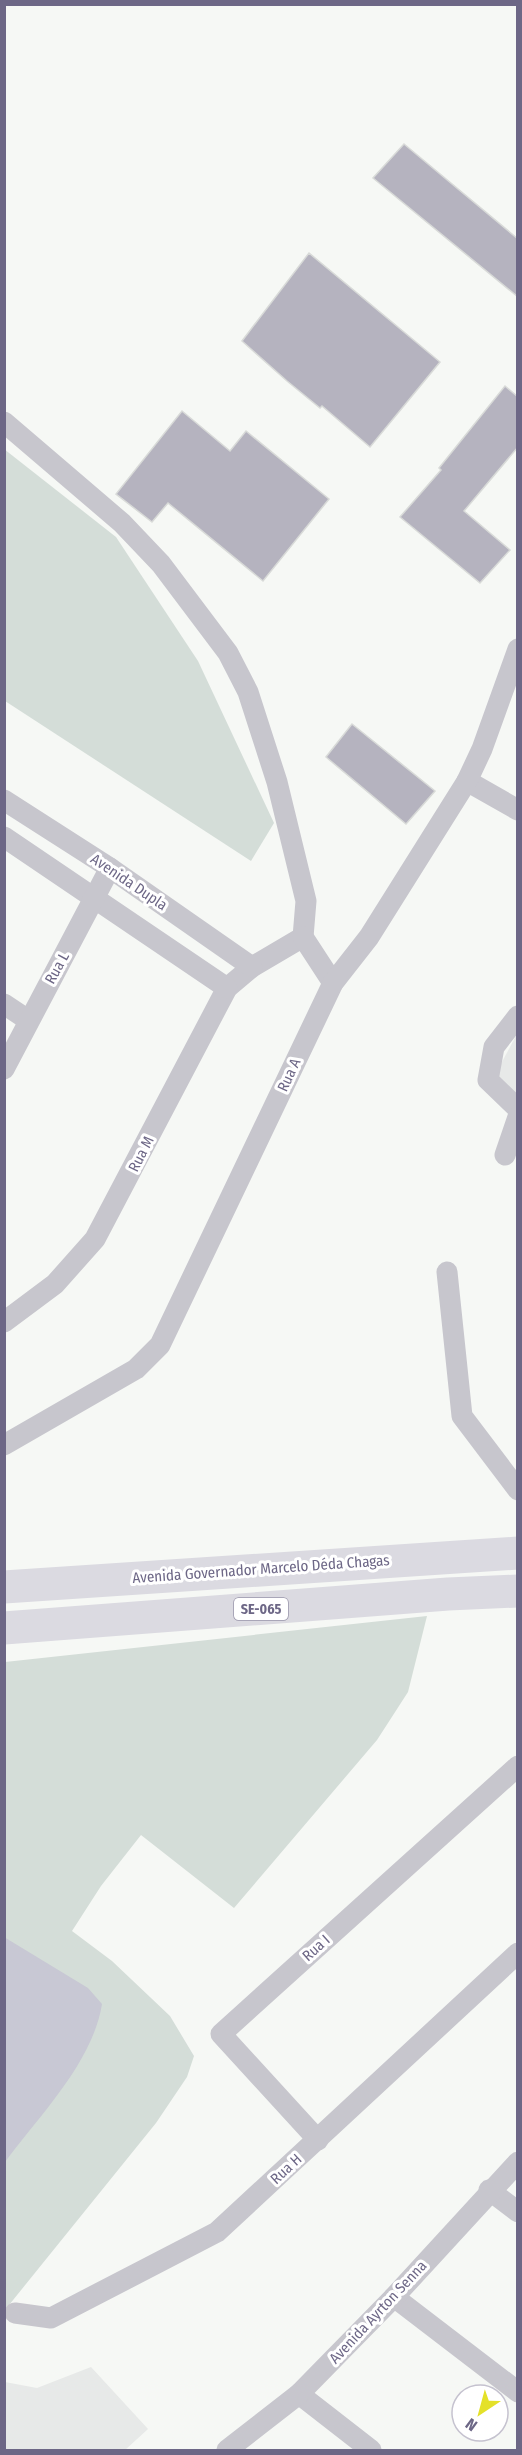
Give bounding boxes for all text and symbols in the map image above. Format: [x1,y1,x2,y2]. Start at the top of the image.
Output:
street label: Avenida Dupla [87,850,171,914]
street label: Rua L [41,949,73,987]
street label: Rua A [273,1055,305,1095]
street label: Rua M [124,1133,158,1175]
street label: Avenida Governador Marcelo Déda Chagas [132,1551,390,1587]
road number: SE-065 [234,1598,288,1620]
street label: Rua I [299,1931,333,1965]
street label: Rua H [267,2150,305,2188]
street label: Avenida Ayrton Senna [326,2257,430,2367]
north arrow [450,2383,510,2443]
text: N [462,2414,481,2435]

